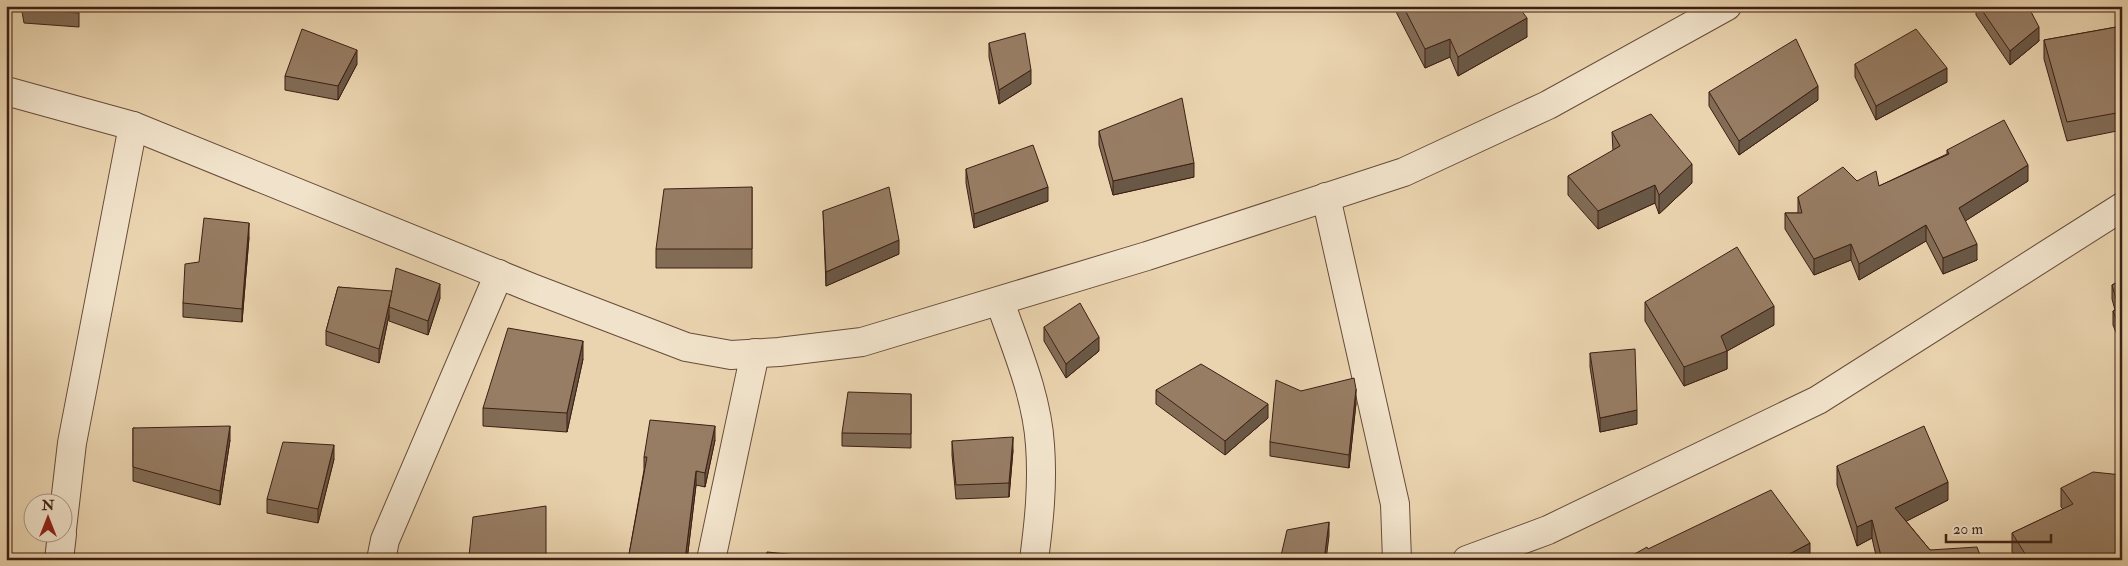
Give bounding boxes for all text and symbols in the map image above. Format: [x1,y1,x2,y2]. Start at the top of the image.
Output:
north arrow [22,494,72,544]
text: N [41,497,55,514]
scale bar [1946,511,2050,543]
text: 20 m [1953,520,1983,539]

